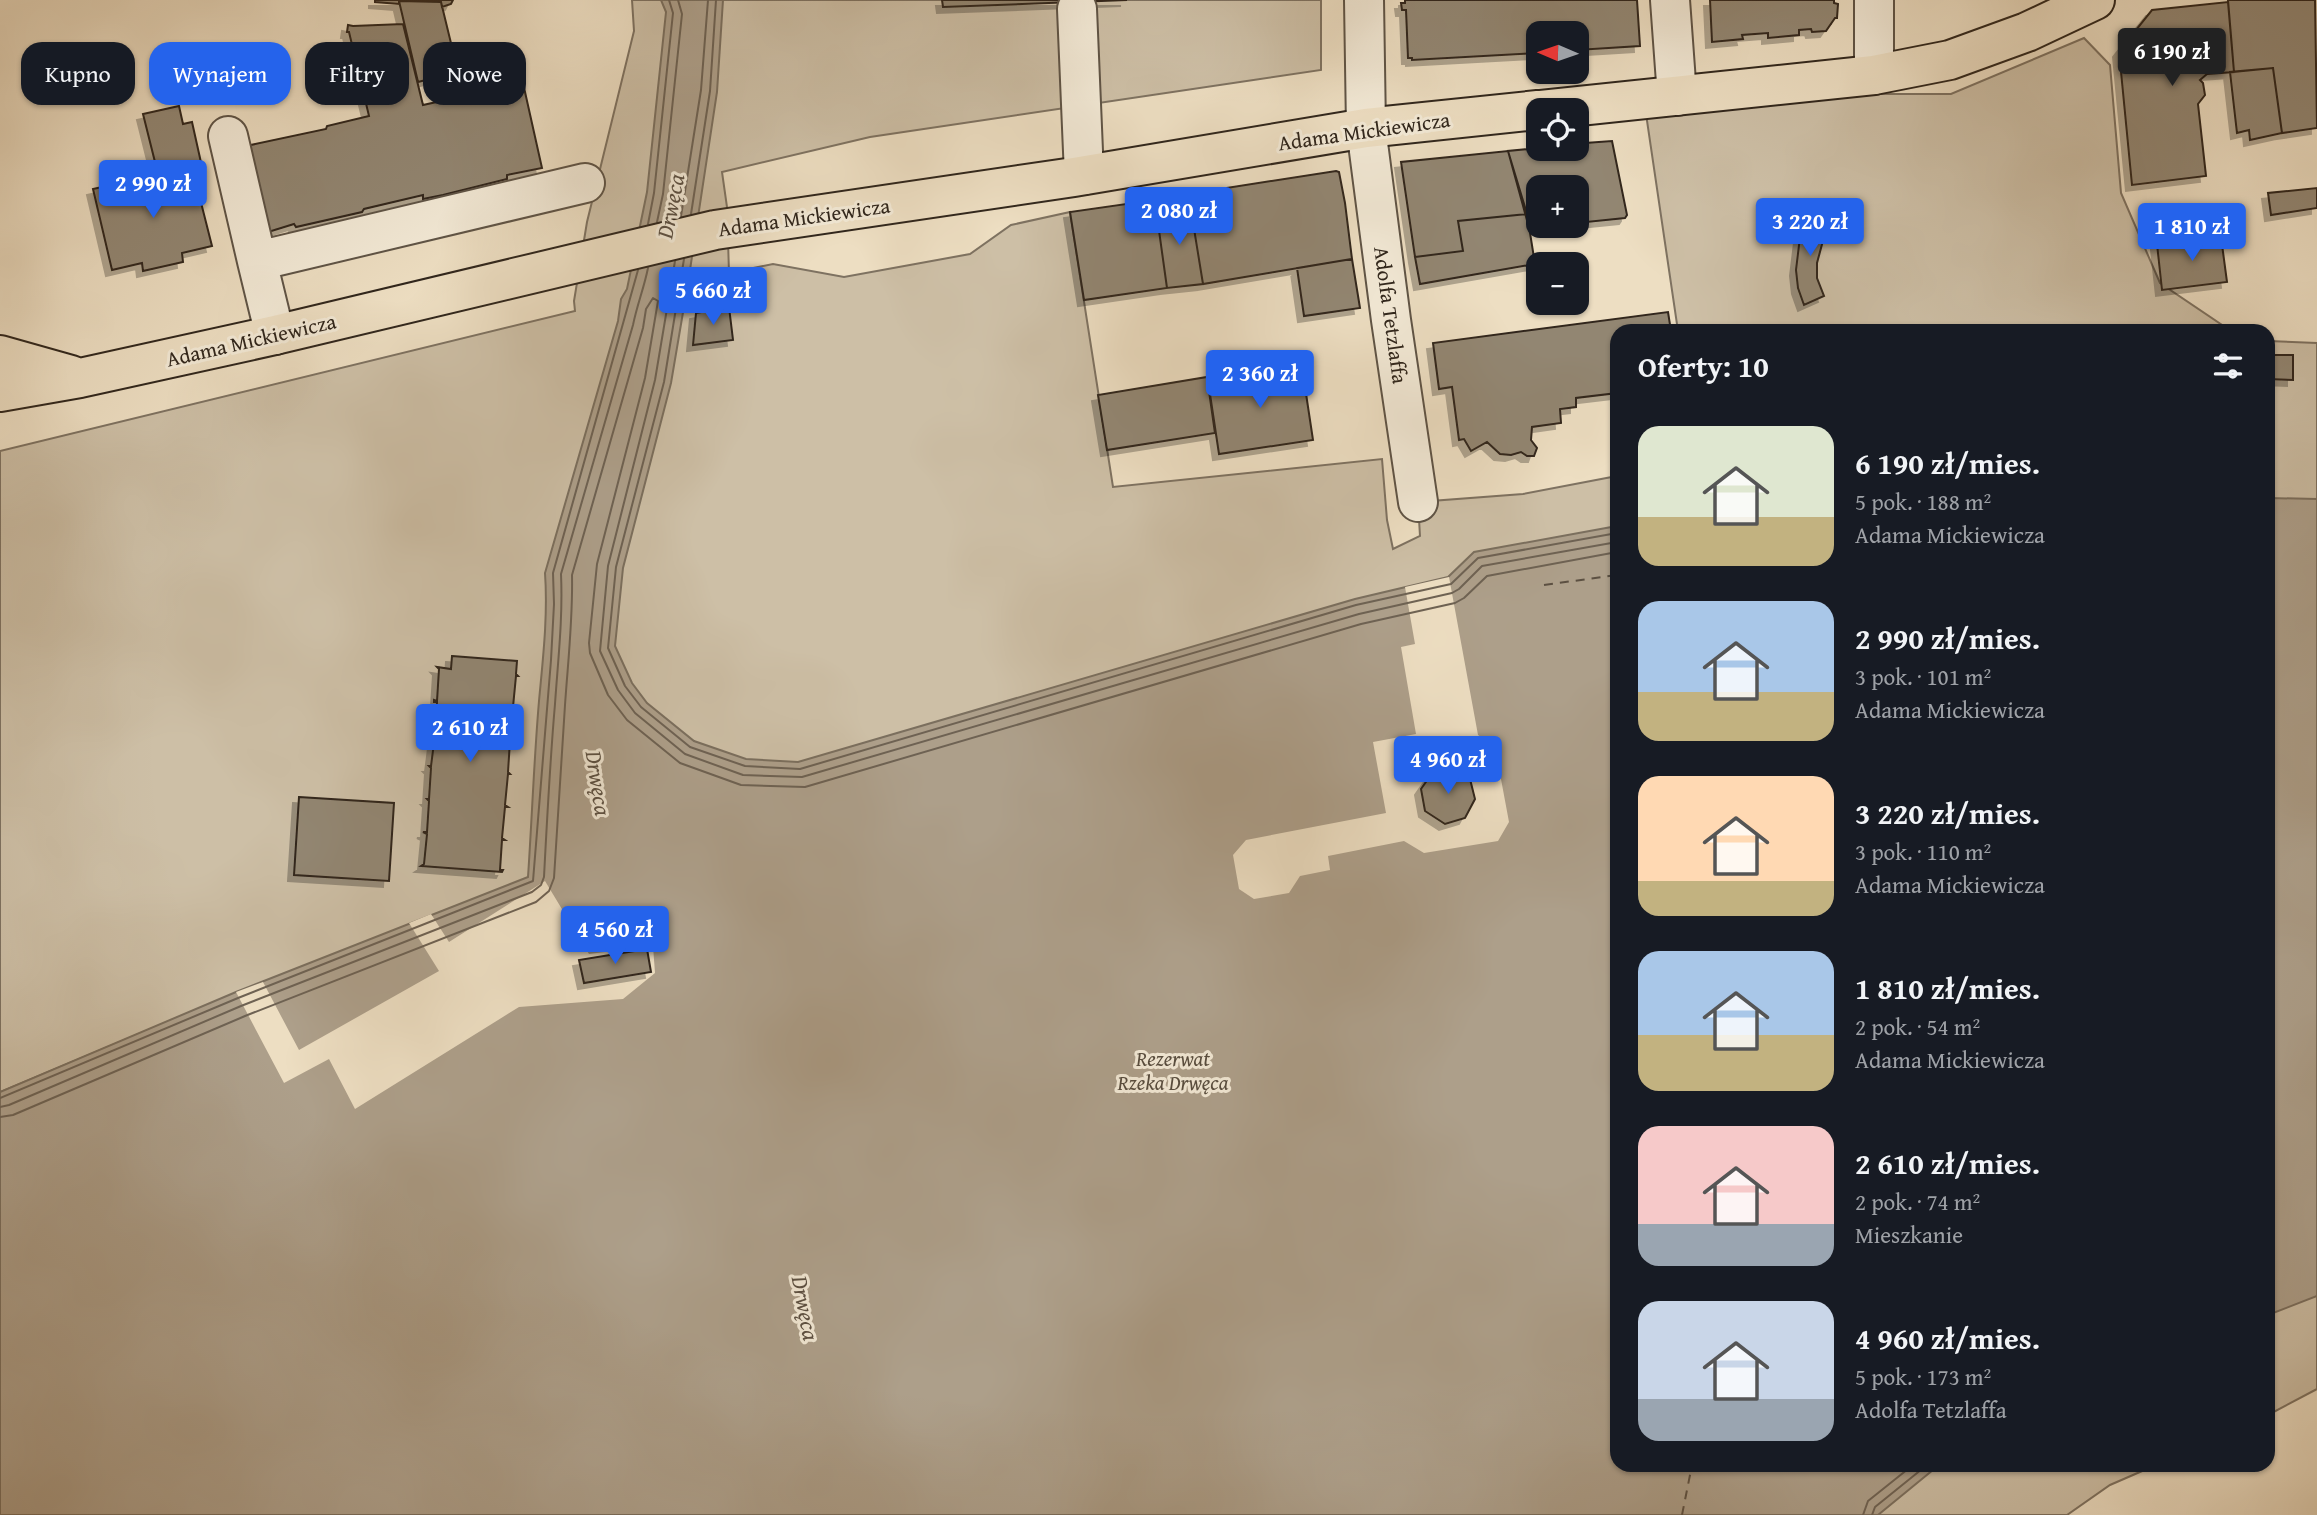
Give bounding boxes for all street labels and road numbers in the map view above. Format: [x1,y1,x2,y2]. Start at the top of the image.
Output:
street label: Adama Mickiewicza [1276,104,1452,158]
street label: Adama Mickiewicza [716,190,892,244]
street label: Adolfa Tetzlaffa [1366,244,1416,386]
street label: Adama Mickiewicza [163,305,339,375]

